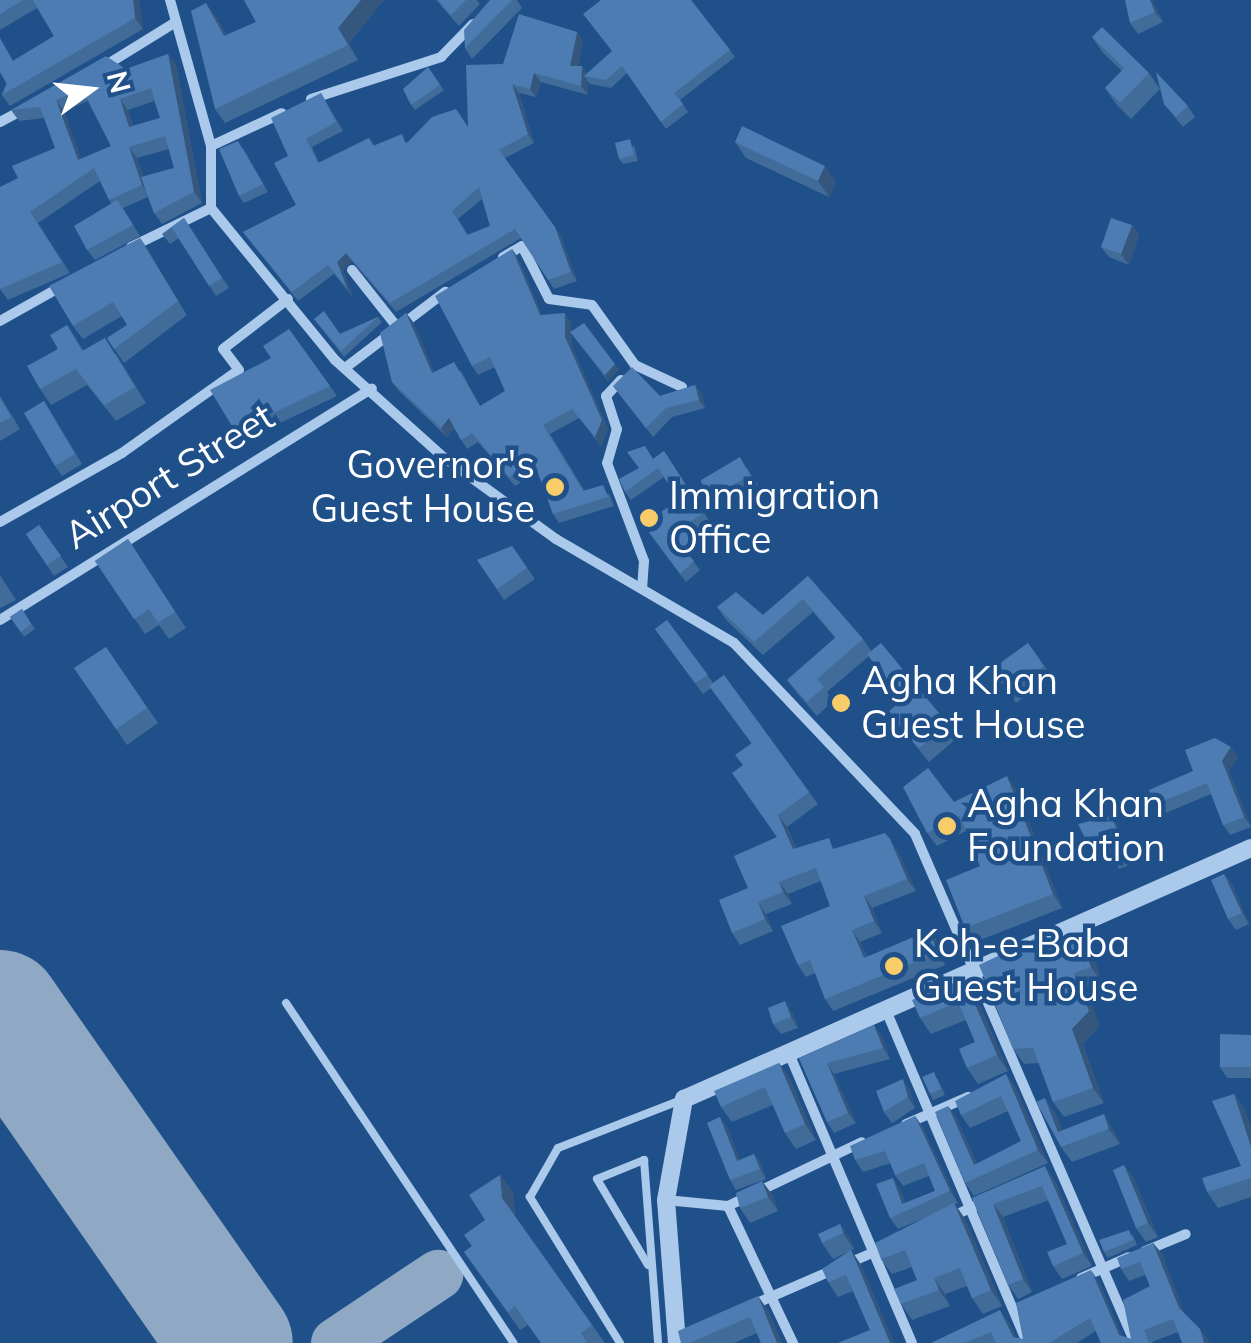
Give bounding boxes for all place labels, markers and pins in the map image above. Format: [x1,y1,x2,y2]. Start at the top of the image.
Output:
place label: Governor's Guest House [310,442,535,532]
place label: Immigration Office [669,473,880,562]
marker: Governor's Guest House [544,476,566,498]
marker: Immigration Office [638,507,660,529]
place label: Agha Khan Guest House [861,658,1086,748]
marker: Agha Khan Guest House [830,692,852,714]
place label: Agha Khan Foundation [967,781,1165,871]
marker: Agha Khan Foundation [936,815,958,837]
place label: Koh-e-Baba Guest House [914,921,1139,1011]
marker: Koh-e-Baba Guest House [883,955,905,977]

